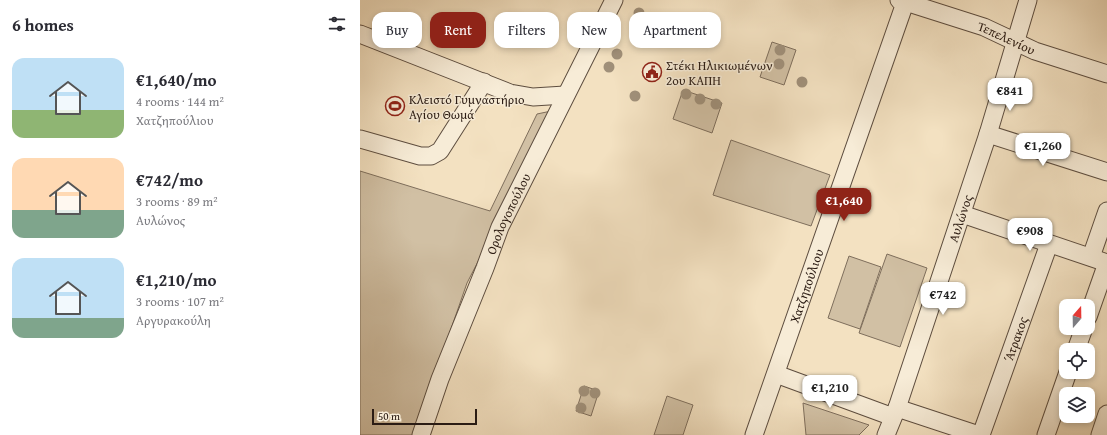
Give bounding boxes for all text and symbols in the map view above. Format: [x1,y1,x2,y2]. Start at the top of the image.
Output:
text: 6 homes [12,12,74,37]
chip: Buy [372,12,422,48]
chip: Rent [430,12,486,48]
chip: Filters [494,12,559,48]
chip: New [567,12,621,48]
chip: Apartment [629,12,721,48]
icon: filters [326,13,348,35]
street label: Τεπελενίου [975,17,1038,60]
place label: Στέκι Ηλικιωμένων 2ου ΚΑΠΗ [666,56,773,90]
public building icon: Στέκι Ηλικιωμένων 2ου ΚΑΠΗ [641,61,663,83]
text: €1,640/mo [136,67,217,92]
icon: home [44,74,92,122]
pin: €841 [986,78,1034,112]
text: €841 [997,81,1023,100]
place label: Κλειστό Γυμναστήριο Αγίου Θωμά [409,90,525,124]
text: 4 rooms · 144 m² [136,92,224,111]
sports icon: Κλειστό Γυμναστήριο Αγίου Θωμά [384,95,406,117]
text: Χατζηπούλιου [136,111,213,130]
pin: €1,260 [1010,133,1076,167]
text: €1,260 [1024,136,1062,155]
text: €742/mo [136,167,203,192]
street label: Ορολογοπούλου [482,170,536,257]
icon: home [44,174,92,222]
pin: €1,640 [811,188,877,222]
text: €1,640 [825,191,863,210]
text: 3 rooms · 89 m² [136,192,218,211]
street label: Αυλώνος [944,192,977,245]
text: Αυλώνος [136,211,185,230]
pin: €908 [1006,218,1054,252]
text: €908 [1017,221,1043,240]
street label: Χατζηπούλιου [785,246,828,326]
text: €1,210/mo [136,267,217,292]
icon: home [44,274,92,322]
pin: €742 [919,282,967,316]
text: €742 [930,285,956,304]
text: 3 rooms · 107 m² [136,292,224,311]
north arrow [1059,299,1095,335]
map controls [1059,299,1095,423]
text: Αργυρακούλη [136,311,211,330]
street label: Άτρακος [999,313,1033,364]
button: locate [1059,343,1095,379]
pin: €1,210 [797,375,863,409]
text: €1,210 [811,378,849,397]
button: layers [1059,387,1095,423]
scale bar [372,407,477,426]
text: 50 m [378,408,400,424]

